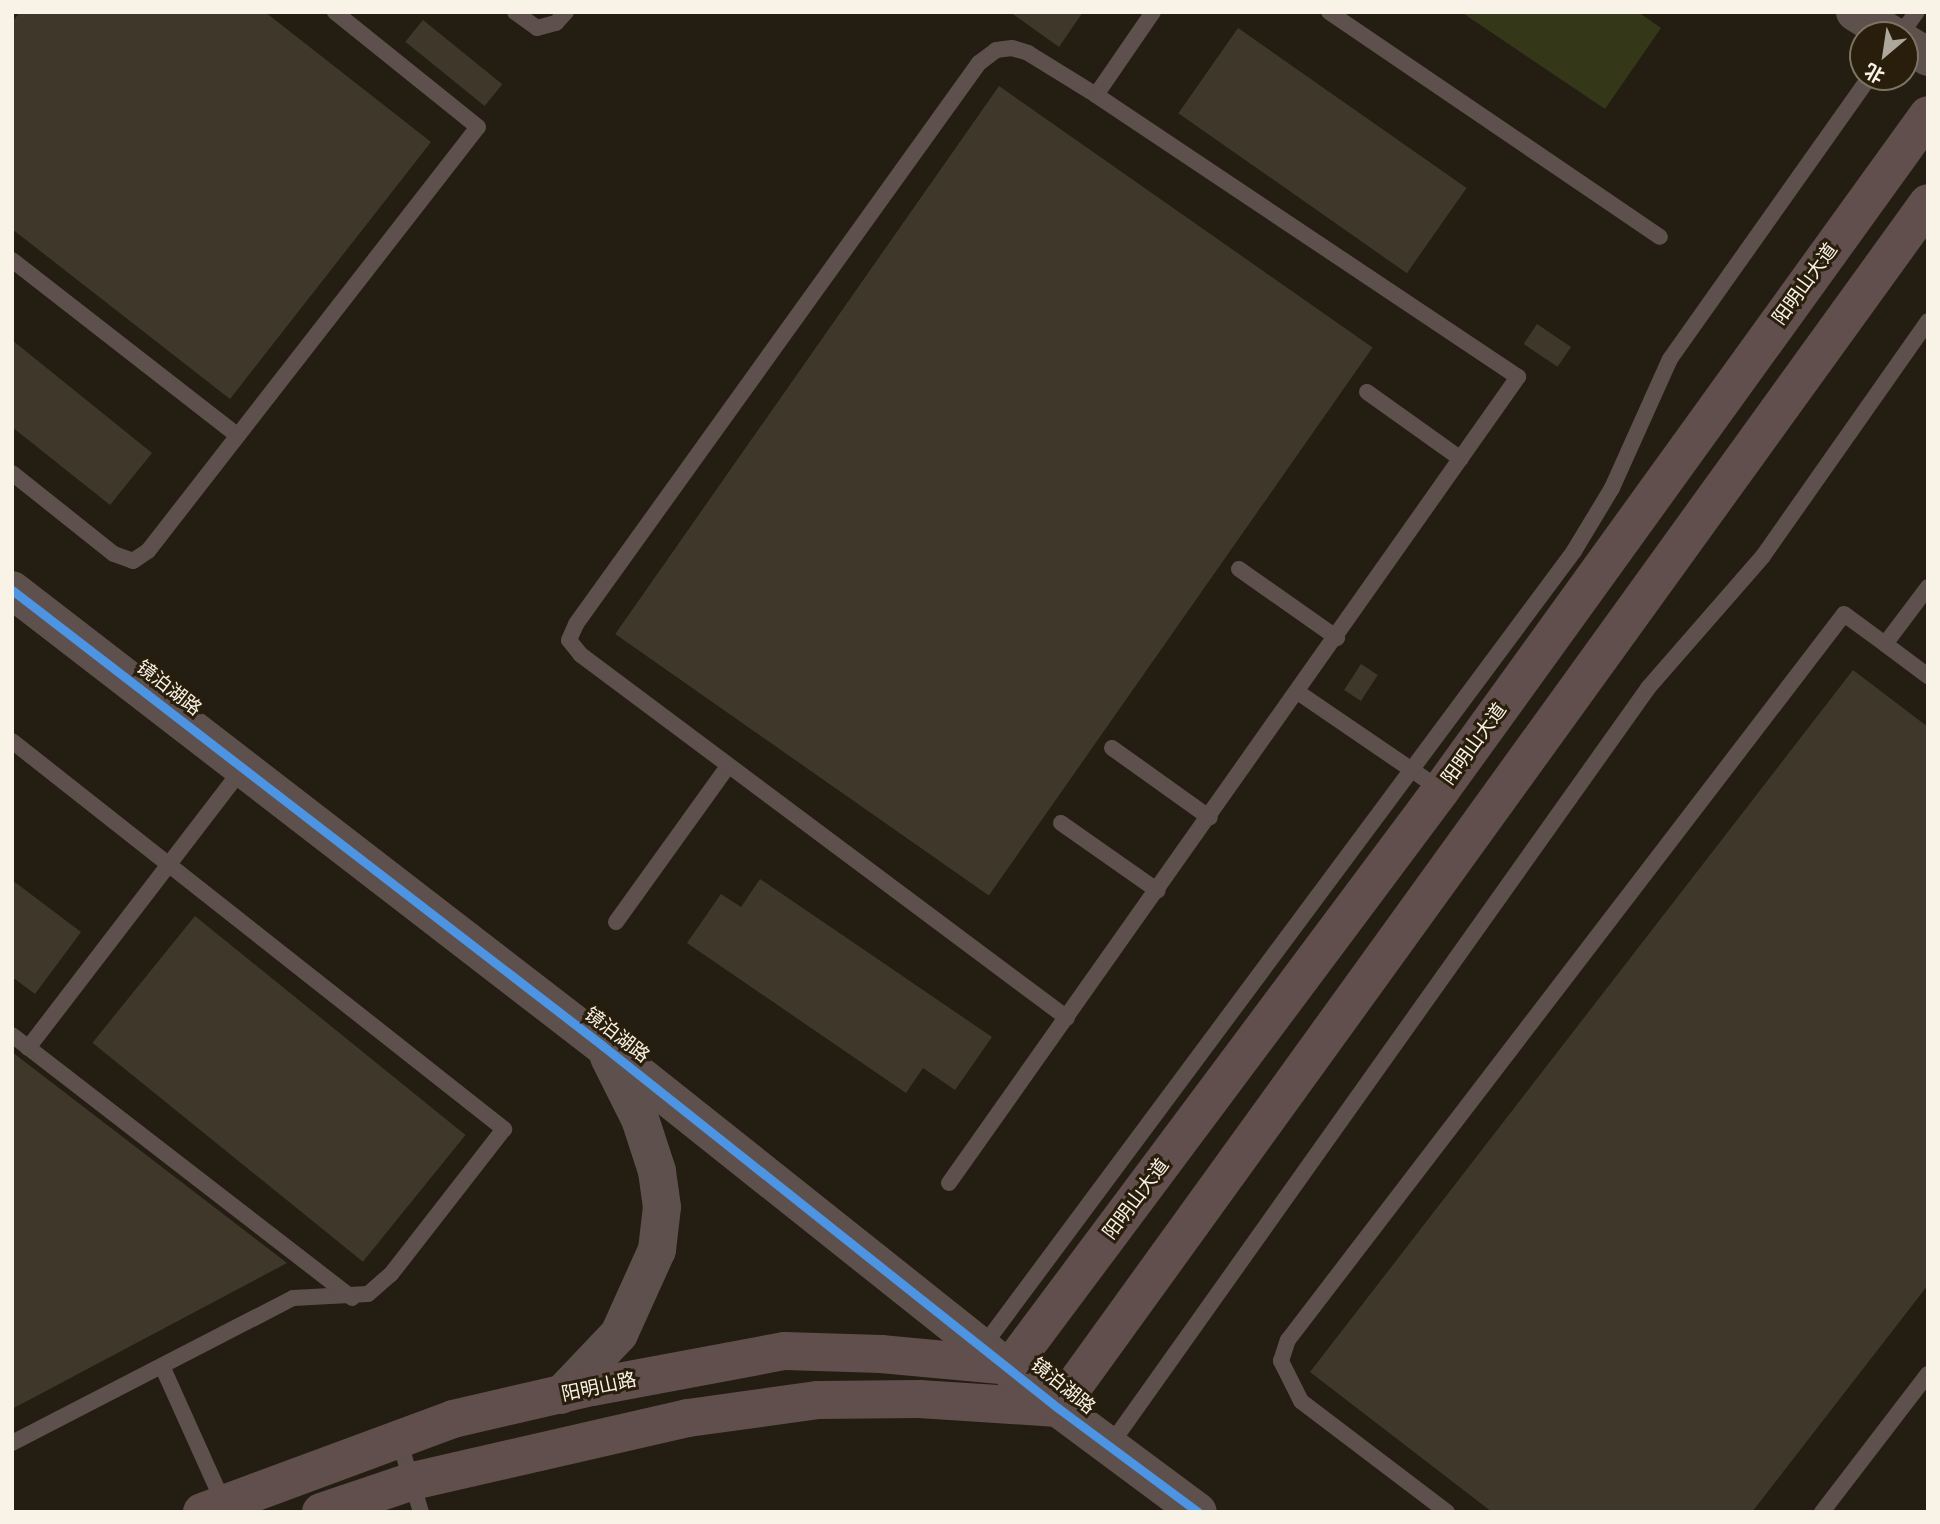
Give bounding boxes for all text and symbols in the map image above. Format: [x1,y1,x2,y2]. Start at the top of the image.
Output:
north arrow [1849,21,1919,91]
text: 北 [1861,59,1888,87]
street label: 阳明山大道 [1768,239,1842,329]
street label: 镜泊湖路 [132,656,206,720]
street label: 阳明山大道 [1437,699,1511,789]
street label: 镜泊湖路 [580,1003,654,1067]
street label: 阳明山大道 [1098,1154,1174,1244]
street label: 镜泊湖路 [1026,1353,1100,1419]
street label: 阳明山路 [559,1368,639,1406]

